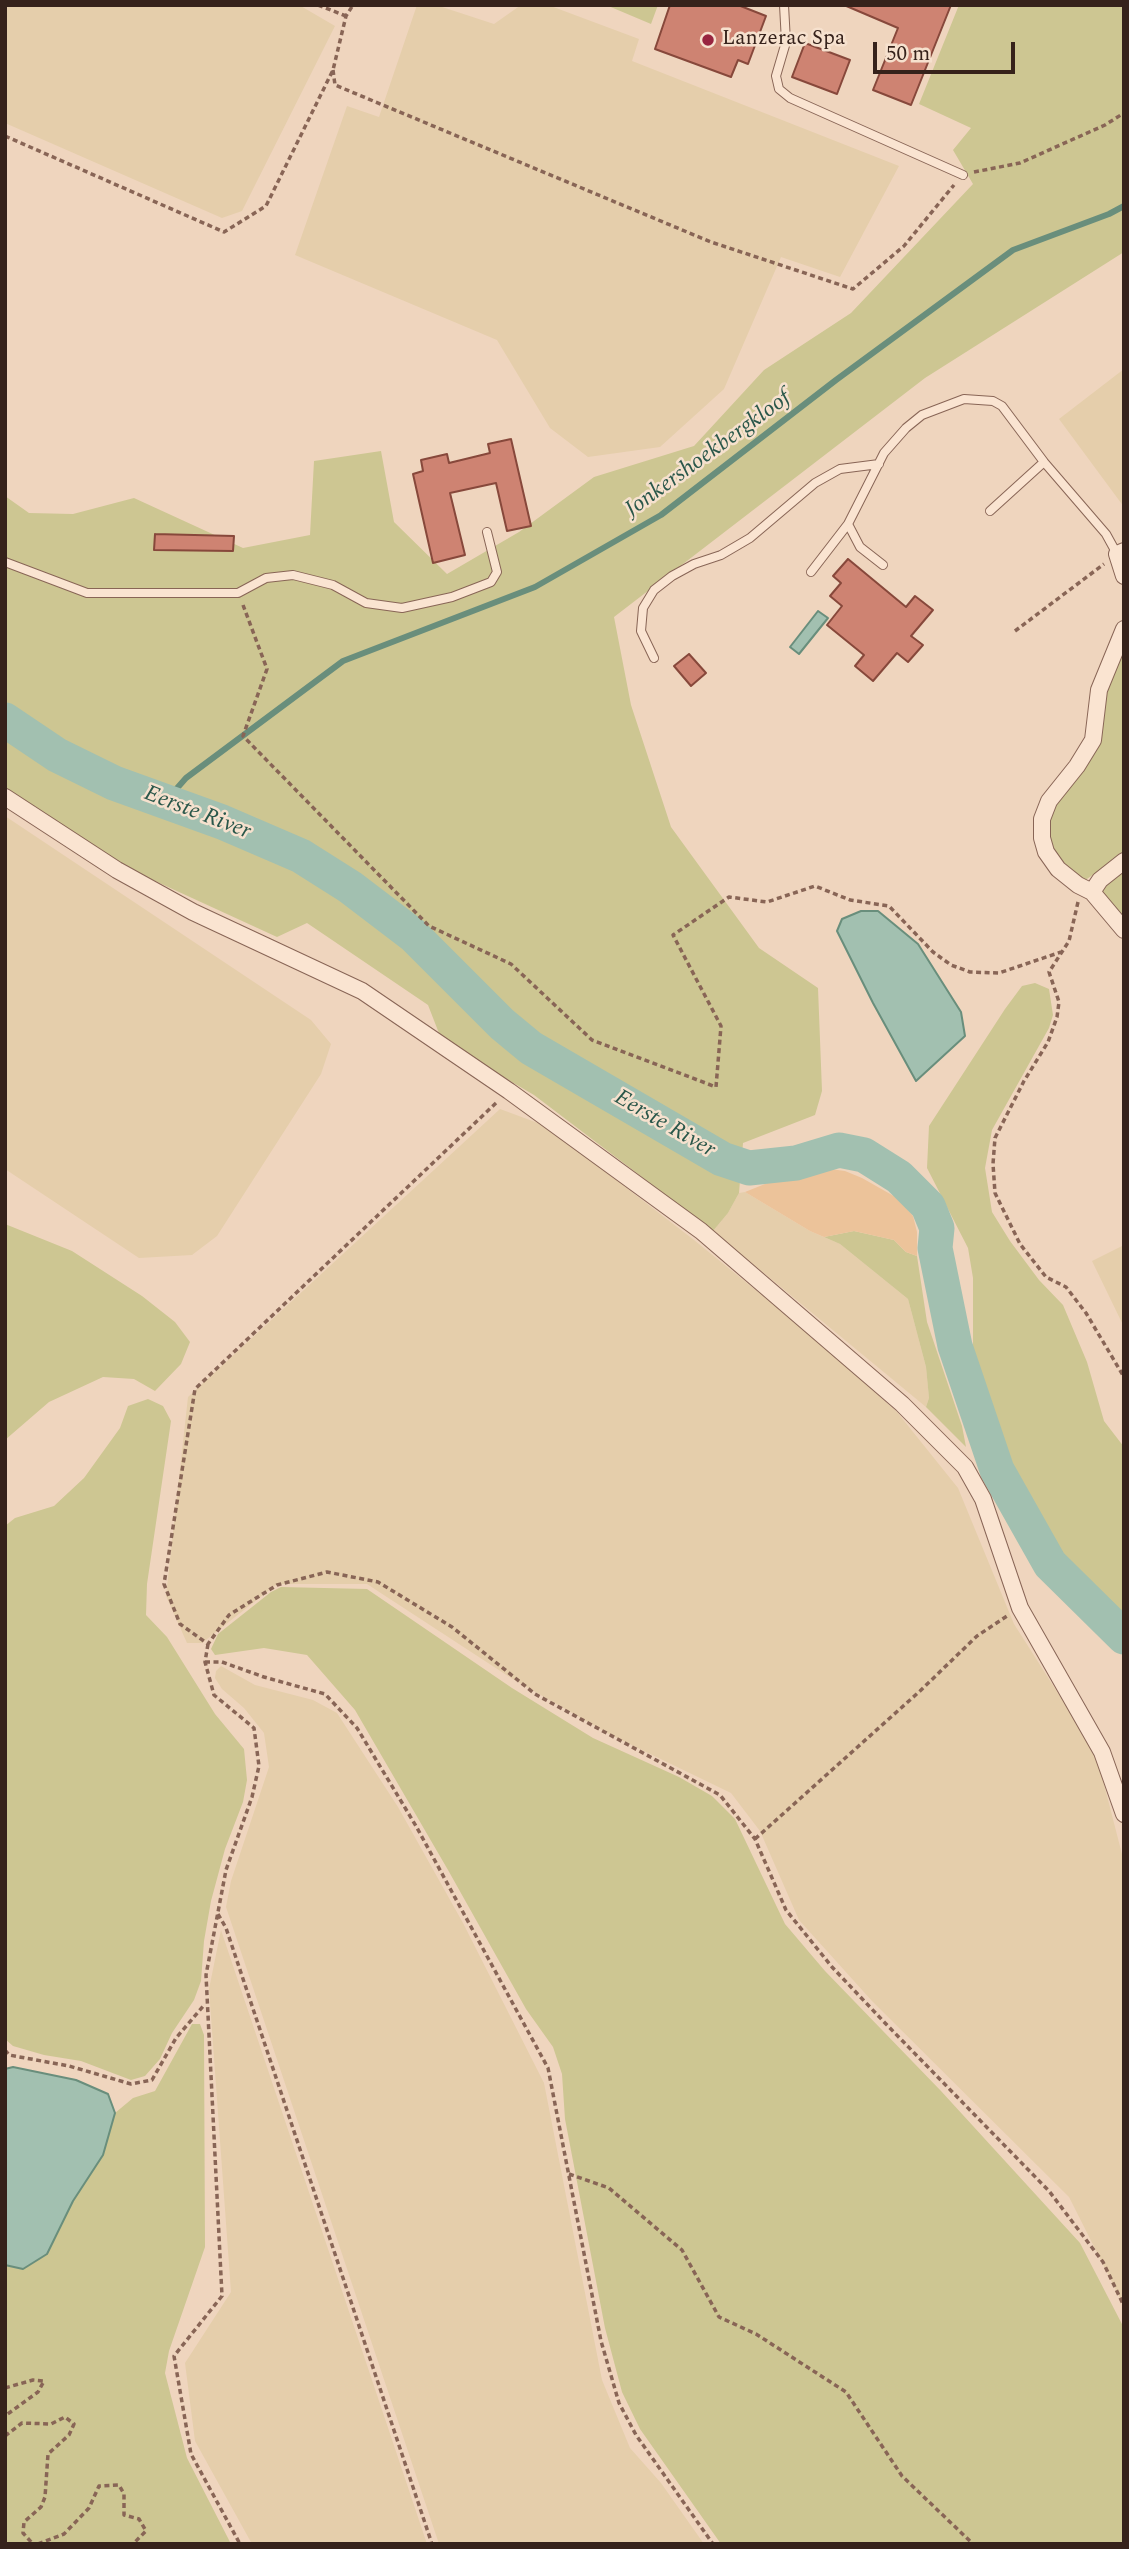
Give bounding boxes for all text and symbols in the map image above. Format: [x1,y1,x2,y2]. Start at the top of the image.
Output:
place label: Lanzerac Spa [722,27,845,53]
scale bar [877,28,1019,72]
marker: Lanzerac Spa [700,32,716,48]
text: 50 m [886,38,930,70]
water label: Jonkershoekbergkloof [621,385,797,525]
water label: Eerste River [140,781,254,847]
water label: Eerste River [609,1085,719,1165]

